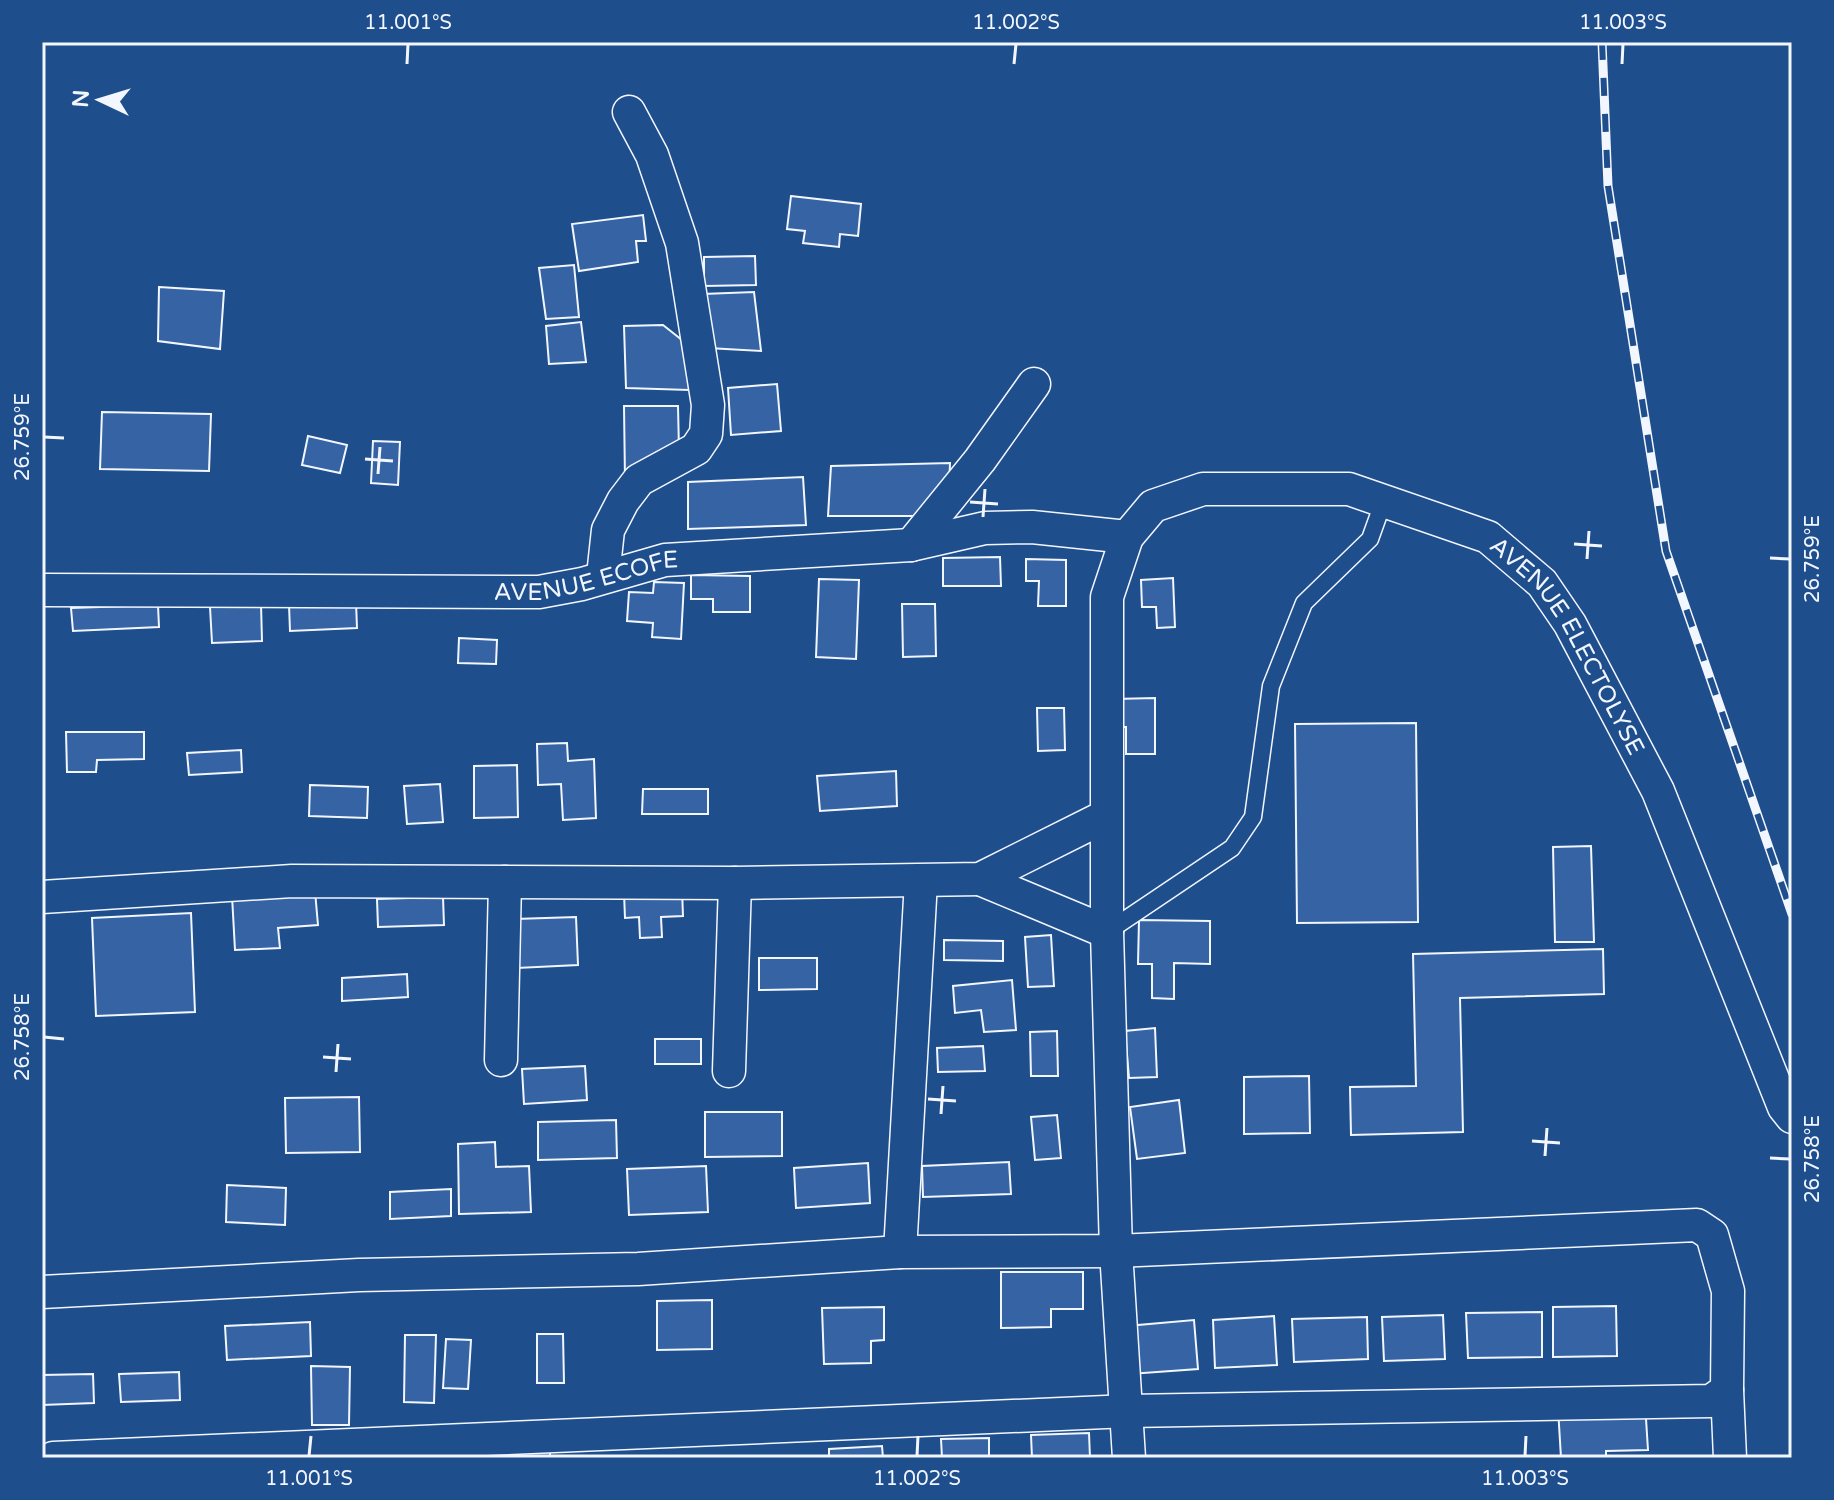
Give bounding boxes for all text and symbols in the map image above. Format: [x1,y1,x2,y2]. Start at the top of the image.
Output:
text: 11.001°S [364,11,452,35]
text: 11.002°S [972,11,1060,35]
text: 11.003°S [1579,11,1667,35]
north arrow [60,60,140,140]
text: N [67,89,95,108]
text: 26.759°E [11,393,35,481]
text: 26.759°E [1801,515,1825,603]
street label: AVENUE ELECTOLYSE [1484,531,1651,760]
street label: AVENUE ECOFE [494,545,679,607]
text: 26.758°E [11,993,35,1081]
text: 26.758°E [1801,1115,1825,1203]
text: 11.001°S [265,1467,353,1491]
text: 11.002°S [873,1467,961,1491]
text: 11.003°S [1481,1467,1569,1491]

